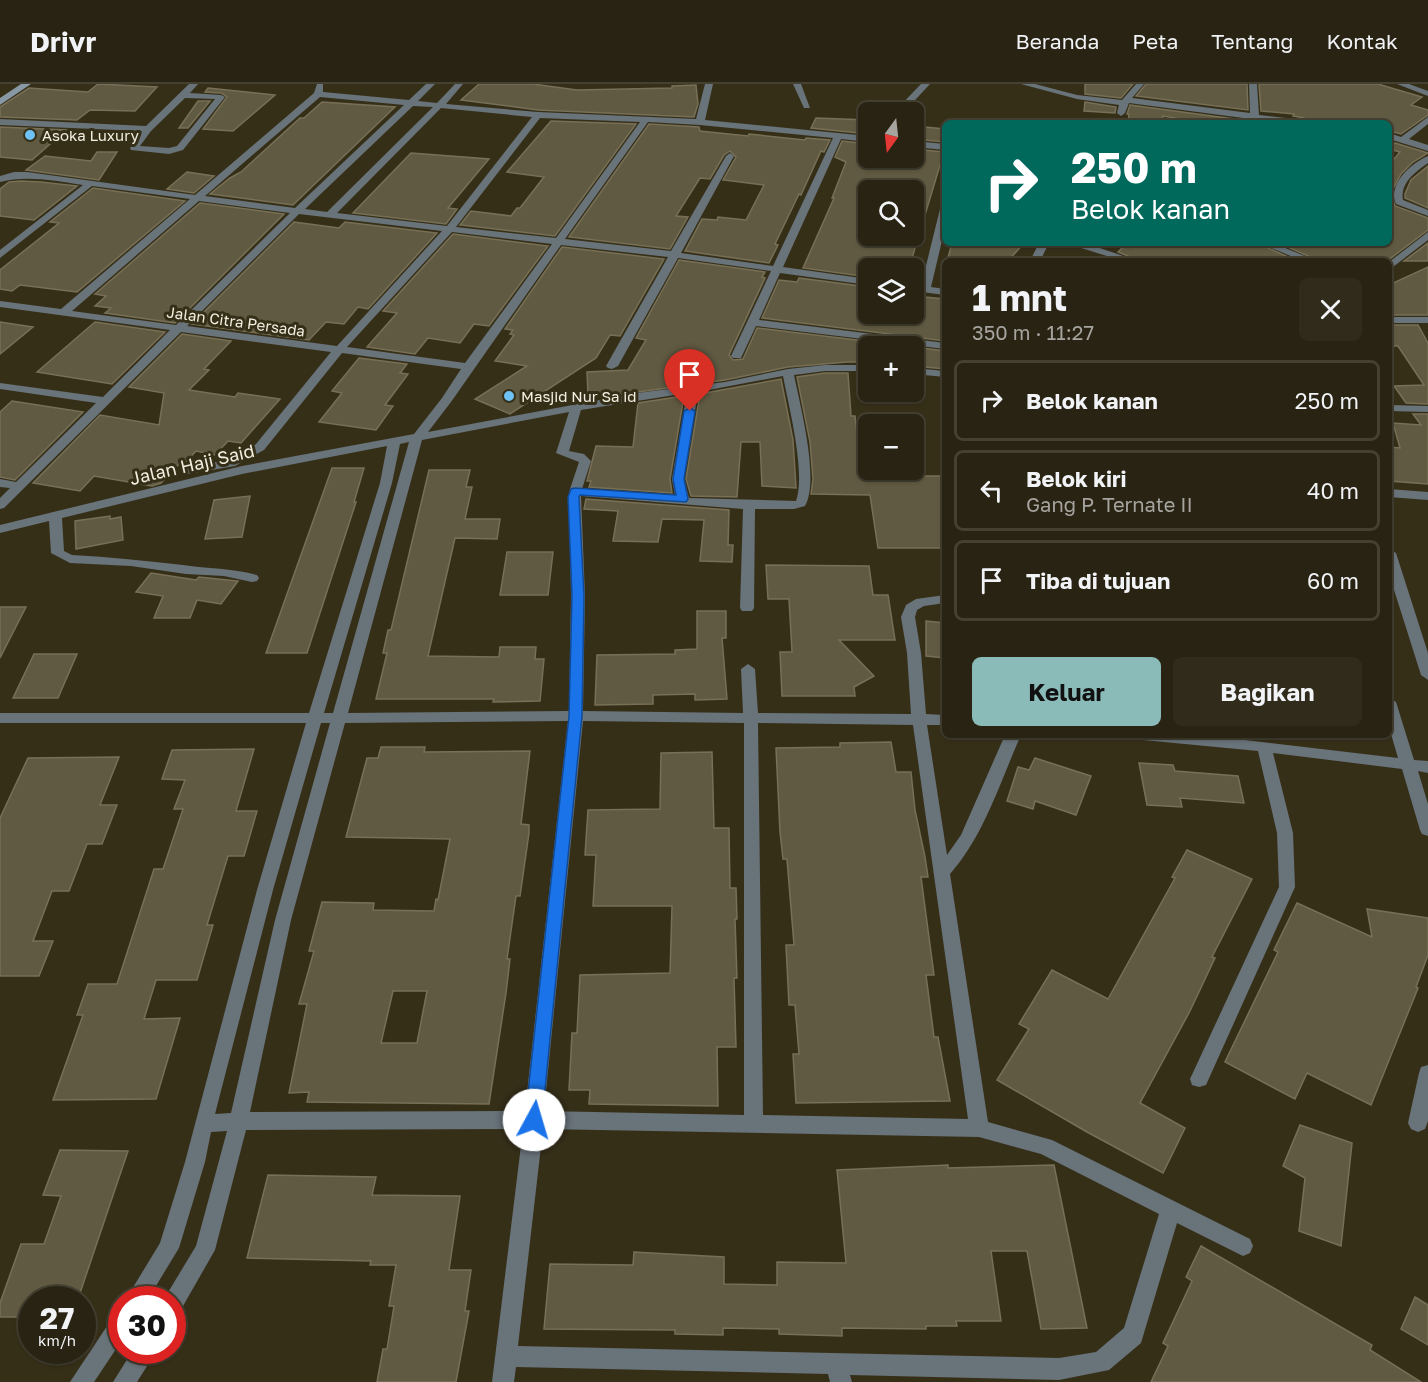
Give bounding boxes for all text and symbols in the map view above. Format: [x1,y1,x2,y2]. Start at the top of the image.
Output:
text: Drivr [30,25,96,58]
text: Beranda [1016,28,1099,54]
text: Peta [1132,28,1178,54]
text: Tentang [1211,28,1293,54]
text: Kontak [1326,28,1398,54]
north arrow [858,102,924,168]
map controls [858,102,924,480]
place label: Asoka Luxury [42,126,139,144]
marker: Asoka Luxury [23,128,37,142]
text: 250 m [1071,142,1197,192]
icon: right [972,144,1050,222]
button: search [858,180,924,246]
text: Belok kanan [1071,193,1230,225]
button: layers [858,258,924,324]
text: 1 mnt [972,276,1067,319]
button: close [1299,278,1362,341]
street label: Jalan Citra Persada [166,302,306,340]
text: 350 m · 11:27 [972,320,1094,344]
button: + [858,336,924,402]
pin [664,349,715,411]
icon: arrive [673,358,706,391]
icon: right [975,384,1008,417]
place label: Masjid Nur Sa id [521,387,637,405]
text: Belok kanan [1026,387,1158,414]
text: 250 m [1295,387,1359,414]
marker: Masjid Nur Sa id [502,389,516,403]
button: − [858,414,924,480]
street label: Jalan Haji Said [128,439,256,489]
text: Belok kiri [1026,465,1127,492]
icon: left [975,474,1008,507]
text: 40 m [1307,477,1359,504]
text: Gang P. Ternate II [1026,492,1193,516]
icon: arrive [975,564,1008,597]
text: Tiba di tujuan [1026,567,1170,594]
text: 60 m [1307,567,1359,594]
button: Keluar [972,657,1161,726]
button: Bagikan [1173,657,1362,726]
position arrow [502,1088,566,1152]
speed limit sign: 30 [108,1286,186,1364]
text: 27 [40,1300,74,1336]
text: km/h [38,1331,76,1349]

